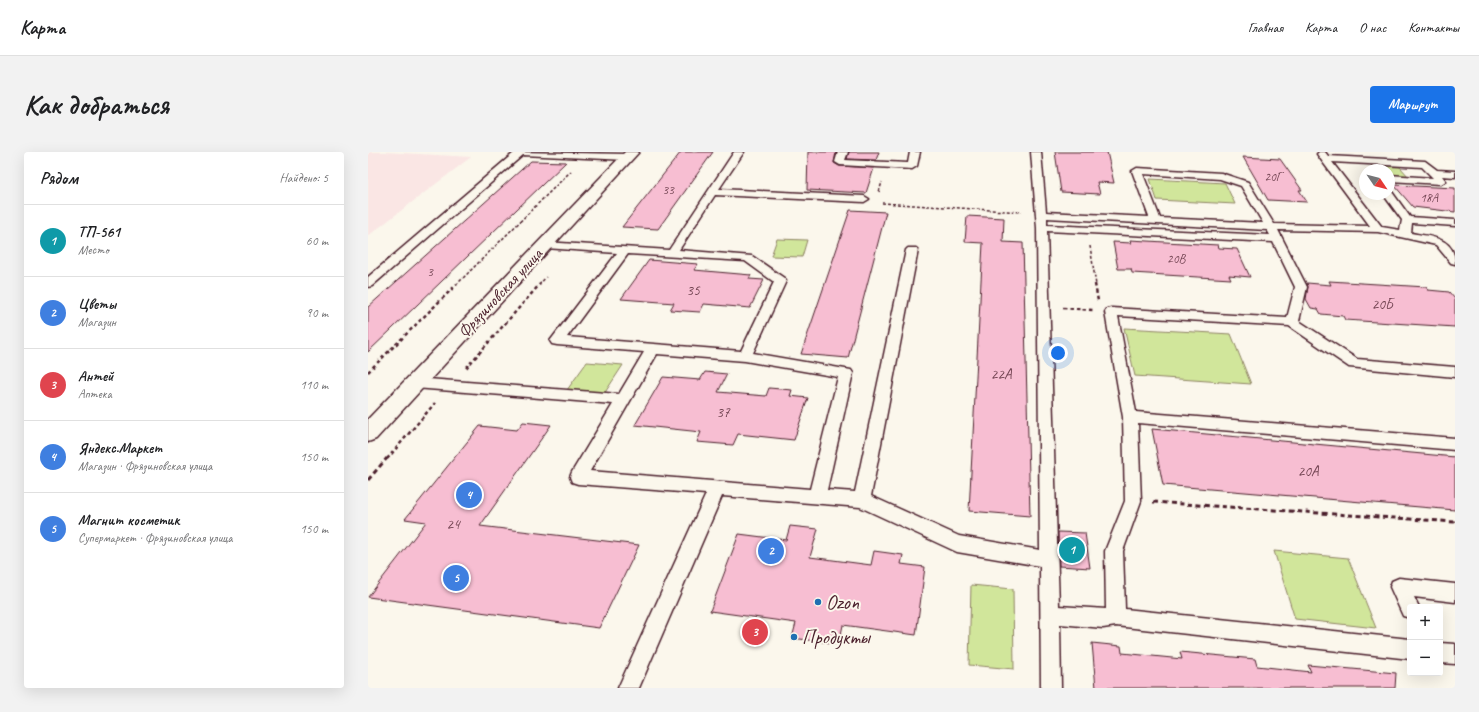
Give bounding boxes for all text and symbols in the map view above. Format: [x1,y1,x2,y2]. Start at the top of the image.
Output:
text: Карта [20,16,65,40]
text: Главная [1248,19,1283,36]
text: Карта [1305,19,1337,36]
text: О нас [1359,19,1386,36]
text: Контакты [1408,19,1459,36]
button: Маршрут [1370,86,1455,123]
text: Как добраться [24,87,169,122]
north arrow [1359,164,1395,200]
text: Рядом [40,168,78,189]
house number: 20Г [1264,169,1285,185]
text: Найдено: 5 [280,170,328,186]
house number: 33 [662,182,675,198]
house number: 18А [1420,190,1439,206]
text: ТП-561 [78,223,120,242]
text: 1 [50,233,56,249]
text: 60 m [306,233,328,249]
text: Место [78,242,109,258]
street label: Фрязиновская улица [453,243,548,343]
house number: 20В [1167,251,1187,267]
house number: 3 [427,264,434,280]
house number: 35 [686,281,701,300]
text: Цветы [78,295,116,314]
house number: 20Б [1371,295,1395,314]
text: 2 [50,305,56,321]
text: 90 m [306,305,328,321]
text: Магазин [78,314,116,330]
your location [1048,343,1068,363]
house number: 22А [990,365,1013,384]
text: Антей [78,367,113,386]
text: 3 [50,377,56,393]
text: 110 m [300,377,328,393]
text: Аптека [78,386,112,402]
house number: 37 [716,403,731,422]
text: Яндекс.Маркет [78,439,162,458]
text: 4 [50,449,56,465]
text: 150 m [300,449,328,465]
text: Магазин · Фрязиновская улица [78,458,212,474]
house number: 20А [1297,462,1320,481]
pin: 4 [456,480,482,510]
text: Магнит косметик [78,511,180,530]
house number: 24 [446,515,461,534]
text: 5 [50,521,56,537]
text: 150 m [300,521,328,537]
text: Супермаркет · Фрязиновская улица [78,530,232,546]
pin: 1 [1059,535,1085,565]
pin: 2 [758,536,784,566]
pin: 5 [443,563,469,593]
place label: Ozon [826,590,860,615]
marker: Ozon [813,597,823,607]
map controls [1407,604,1443,676]
button: + [1407,604,1443,640]
pin: 3 [742,617,768,647]
place label: Продукты [802,625,871,650]
marker: Продукты [789,632,799,642]
button: − [1407,640,1443,676]

